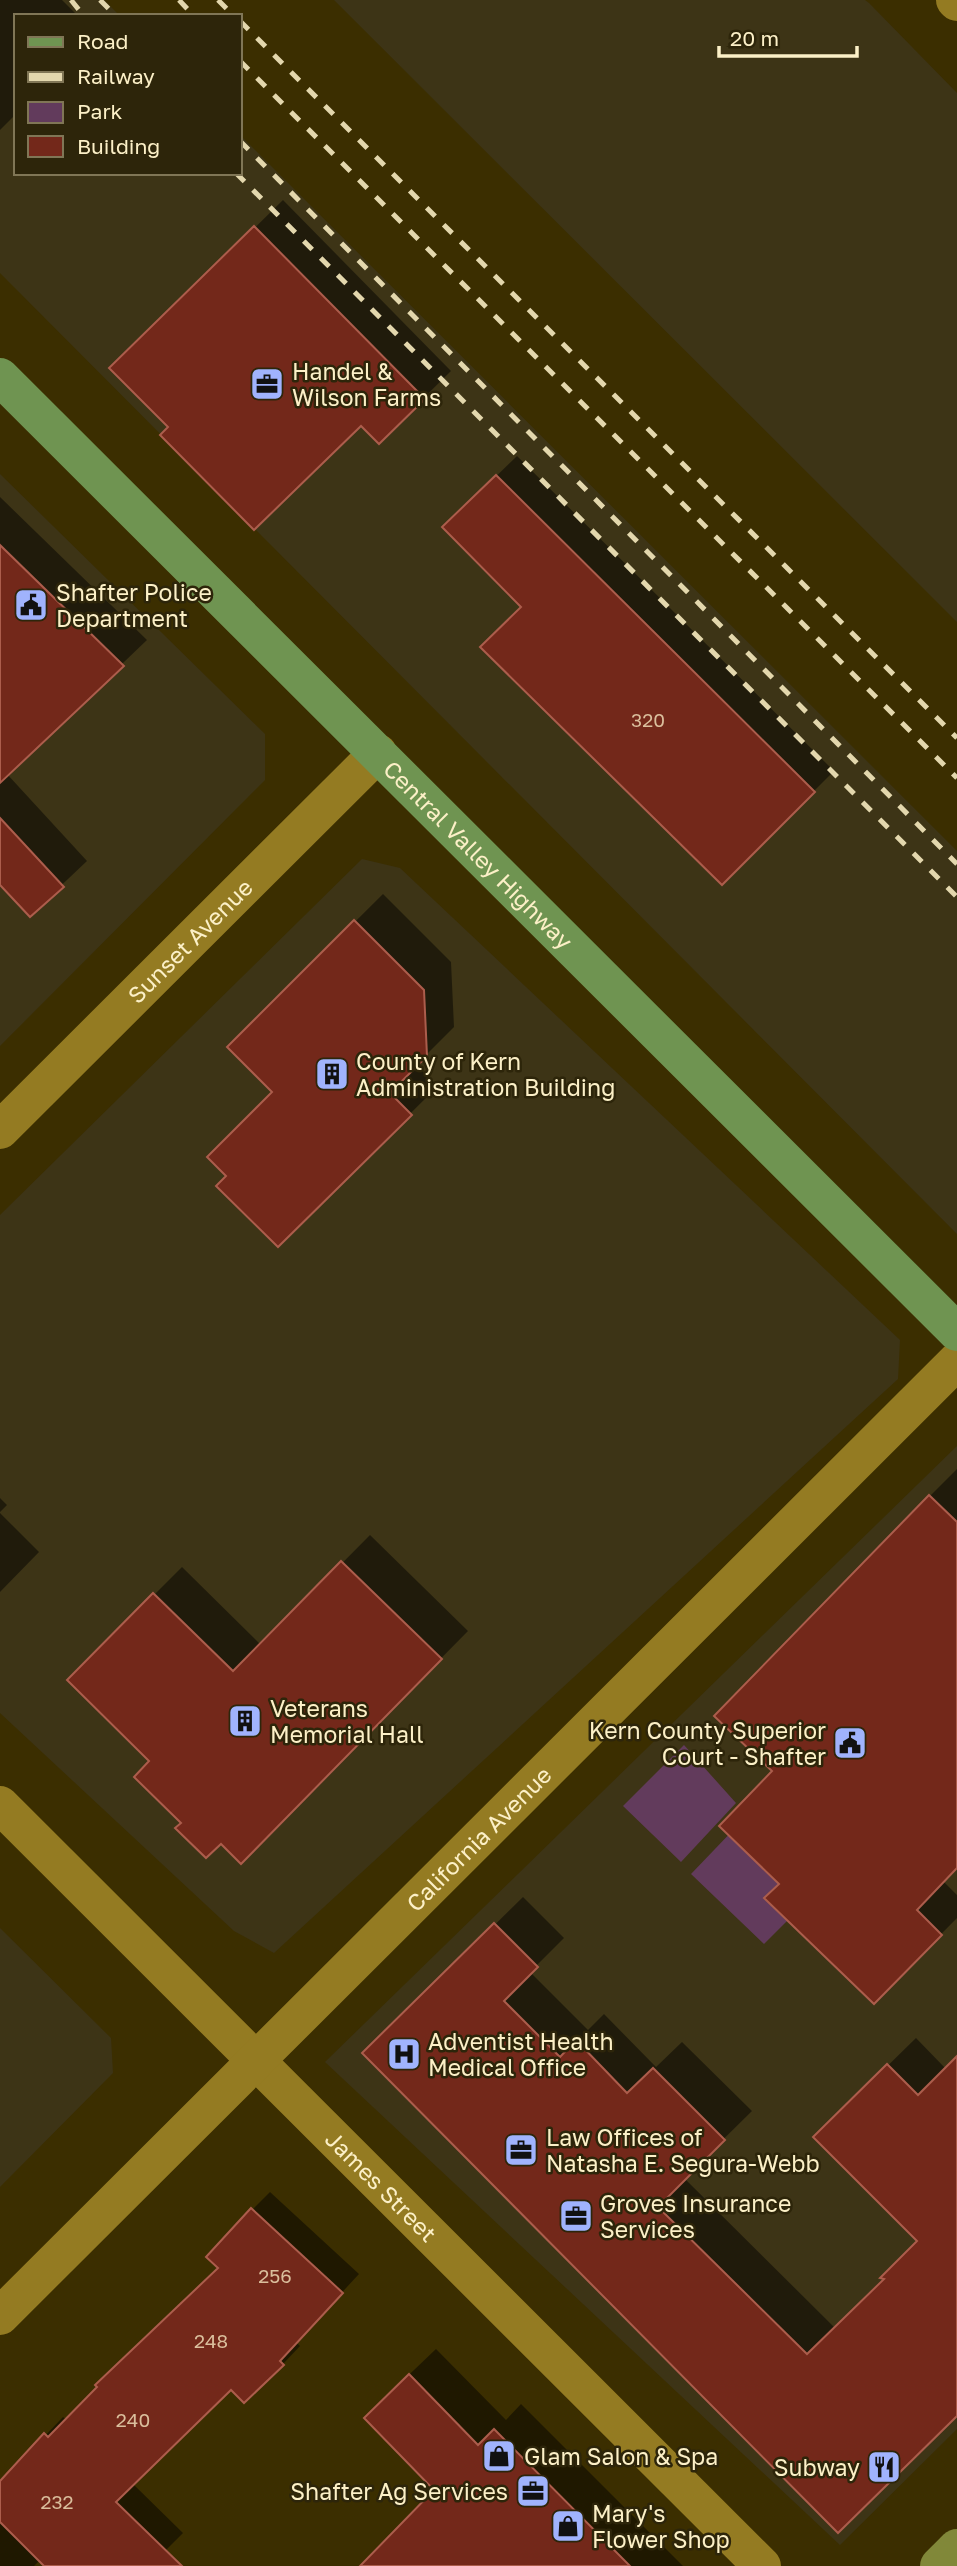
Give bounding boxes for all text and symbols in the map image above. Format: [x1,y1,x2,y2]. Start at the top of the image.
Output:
legend [14,14,242,175]
scale bar [719,14,857,58]
text: 20 m [730,25,779,51]
text: Road [77,28,128,54]
text: Railway [77,63,155,89]
text: Park [77,98,123,124]
text: Building [77,133,160,159]
place label: Handel & Wilson Farms [292,357,441,411]
office icon: Handel & Wilson Farms [248,365,286,403]
place label: Shafter Police Department [56,578,212,632]
public building icon: Shafter Police Department [12,586,50,624]
house number: 320 [631,708,665,731]
street label: Central Valley Highway [378,754,579,955]
street label: Sunset Avenue [122,873,258,1009]
place label: County of Kern Administration Building [356,1047,615,1101]
building icon: County of Kern Administration Building [313,1055,351,1093]
place label: Veterans Memorial Hall [270,1694,424,1748]
building icon: Veterans Memorial Hall [226,1702,264,1740]
place label: Kern County Superior Court - Shafter [589,1716,826,1770]
public building icon: Kern County Superior Court - Shafter [831,1724,869,1762]
street label: California Avenue [400,1760,557,1917]
place label: Adventist Health Medical Office [428,2027,614,2081]
hospital icon: Adventist Health Medical Office [385,2035,423,2073]
place label: Law Offices of Natasha E. Segura-Webb [546,2123,820,2177]
street label: James Street [320,2125,443,2247]
office icon: Law Offices of Natasha E. Segura-Webb [502,2131,540,2169]
place label: Groves Insurance Services [600,2189,791,2243]
office icon: Groves Insurance Services [557,2197,595,2235]
house number: 256 [258,2264,292,2287]
house number: 248 [194,2329,228,2352]
house number: 240 [116,2408,150,2431]
shop icon: Glam Salon & Spa [480,2437,518,2475]
place label: Glam Salon & Spa [524,2442,718,2470]
restaurant icon: Subway [865,2448,903,2486]
place label: Subway [774,2453,860,2481]
office icon: Shafter Ag Services [514,2472,552,2510]
place label: Shafter Ag Services [290,2477,508,2505]
house number: 232 [40,2490,74,2513]
place label: Mary's Flower Shop [592,2499,730,2553]
shop icon: Mary's Flower Shop [549,2507,587,2545]

